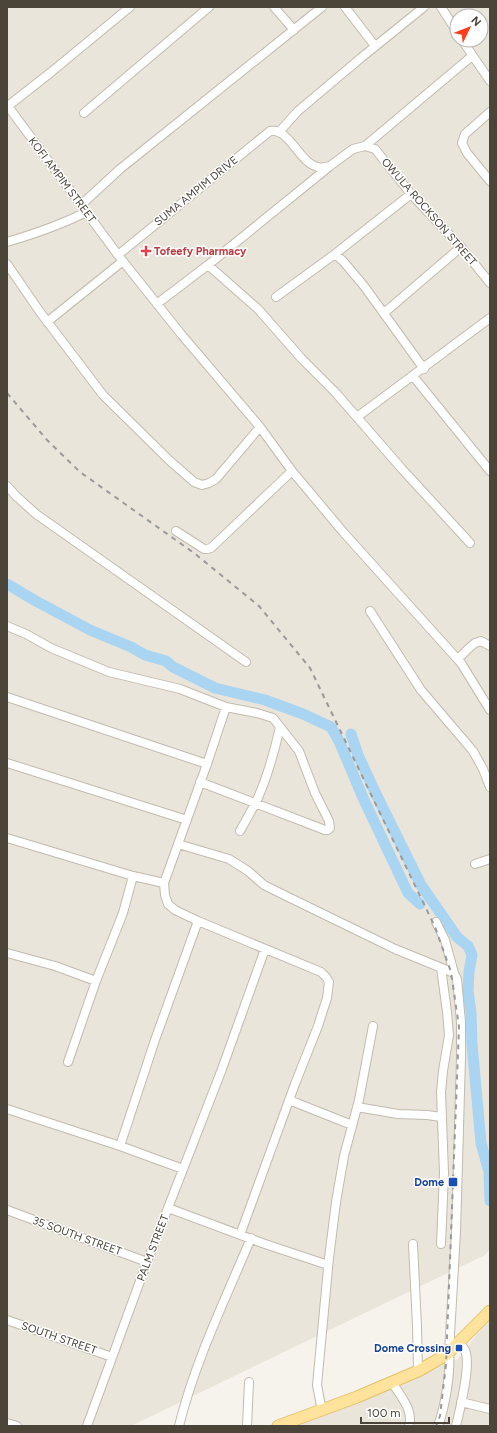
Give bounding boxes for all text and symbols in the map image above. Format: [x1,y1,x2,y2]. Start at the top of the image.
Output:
north arrow [449,8,489,48]
text: N [468,14,484,29]
street label: KOFI AMPIM STREET [26,135,98,225]
street label: SUMA AMPIM DRIVE [152,153,240,229]
street label: OWULA ROCKSON STREET [379,156,479,268]
place label: Tofeefy Pharmacy [154,245,247,258]
marker: Tofeefy Pharmacy [141,246,151,256]
place label: Dome [414,1176,444,1189]
marker: Dome [447,1176,459,1188]
street label: PALM STREET [134,1213,172,1283]
street label: 35 SOUTH STREET [31,1214,123,1258]
street label: SOUTH STREET [20,1319,98,1357]
place label: Dome Crossing [374,1342,451,1355]
marker: Dome Crossing [454,1343,464,1353]
scale bar [361,1399,449,1425]
text: 100 m [367,1406,401,1420]

